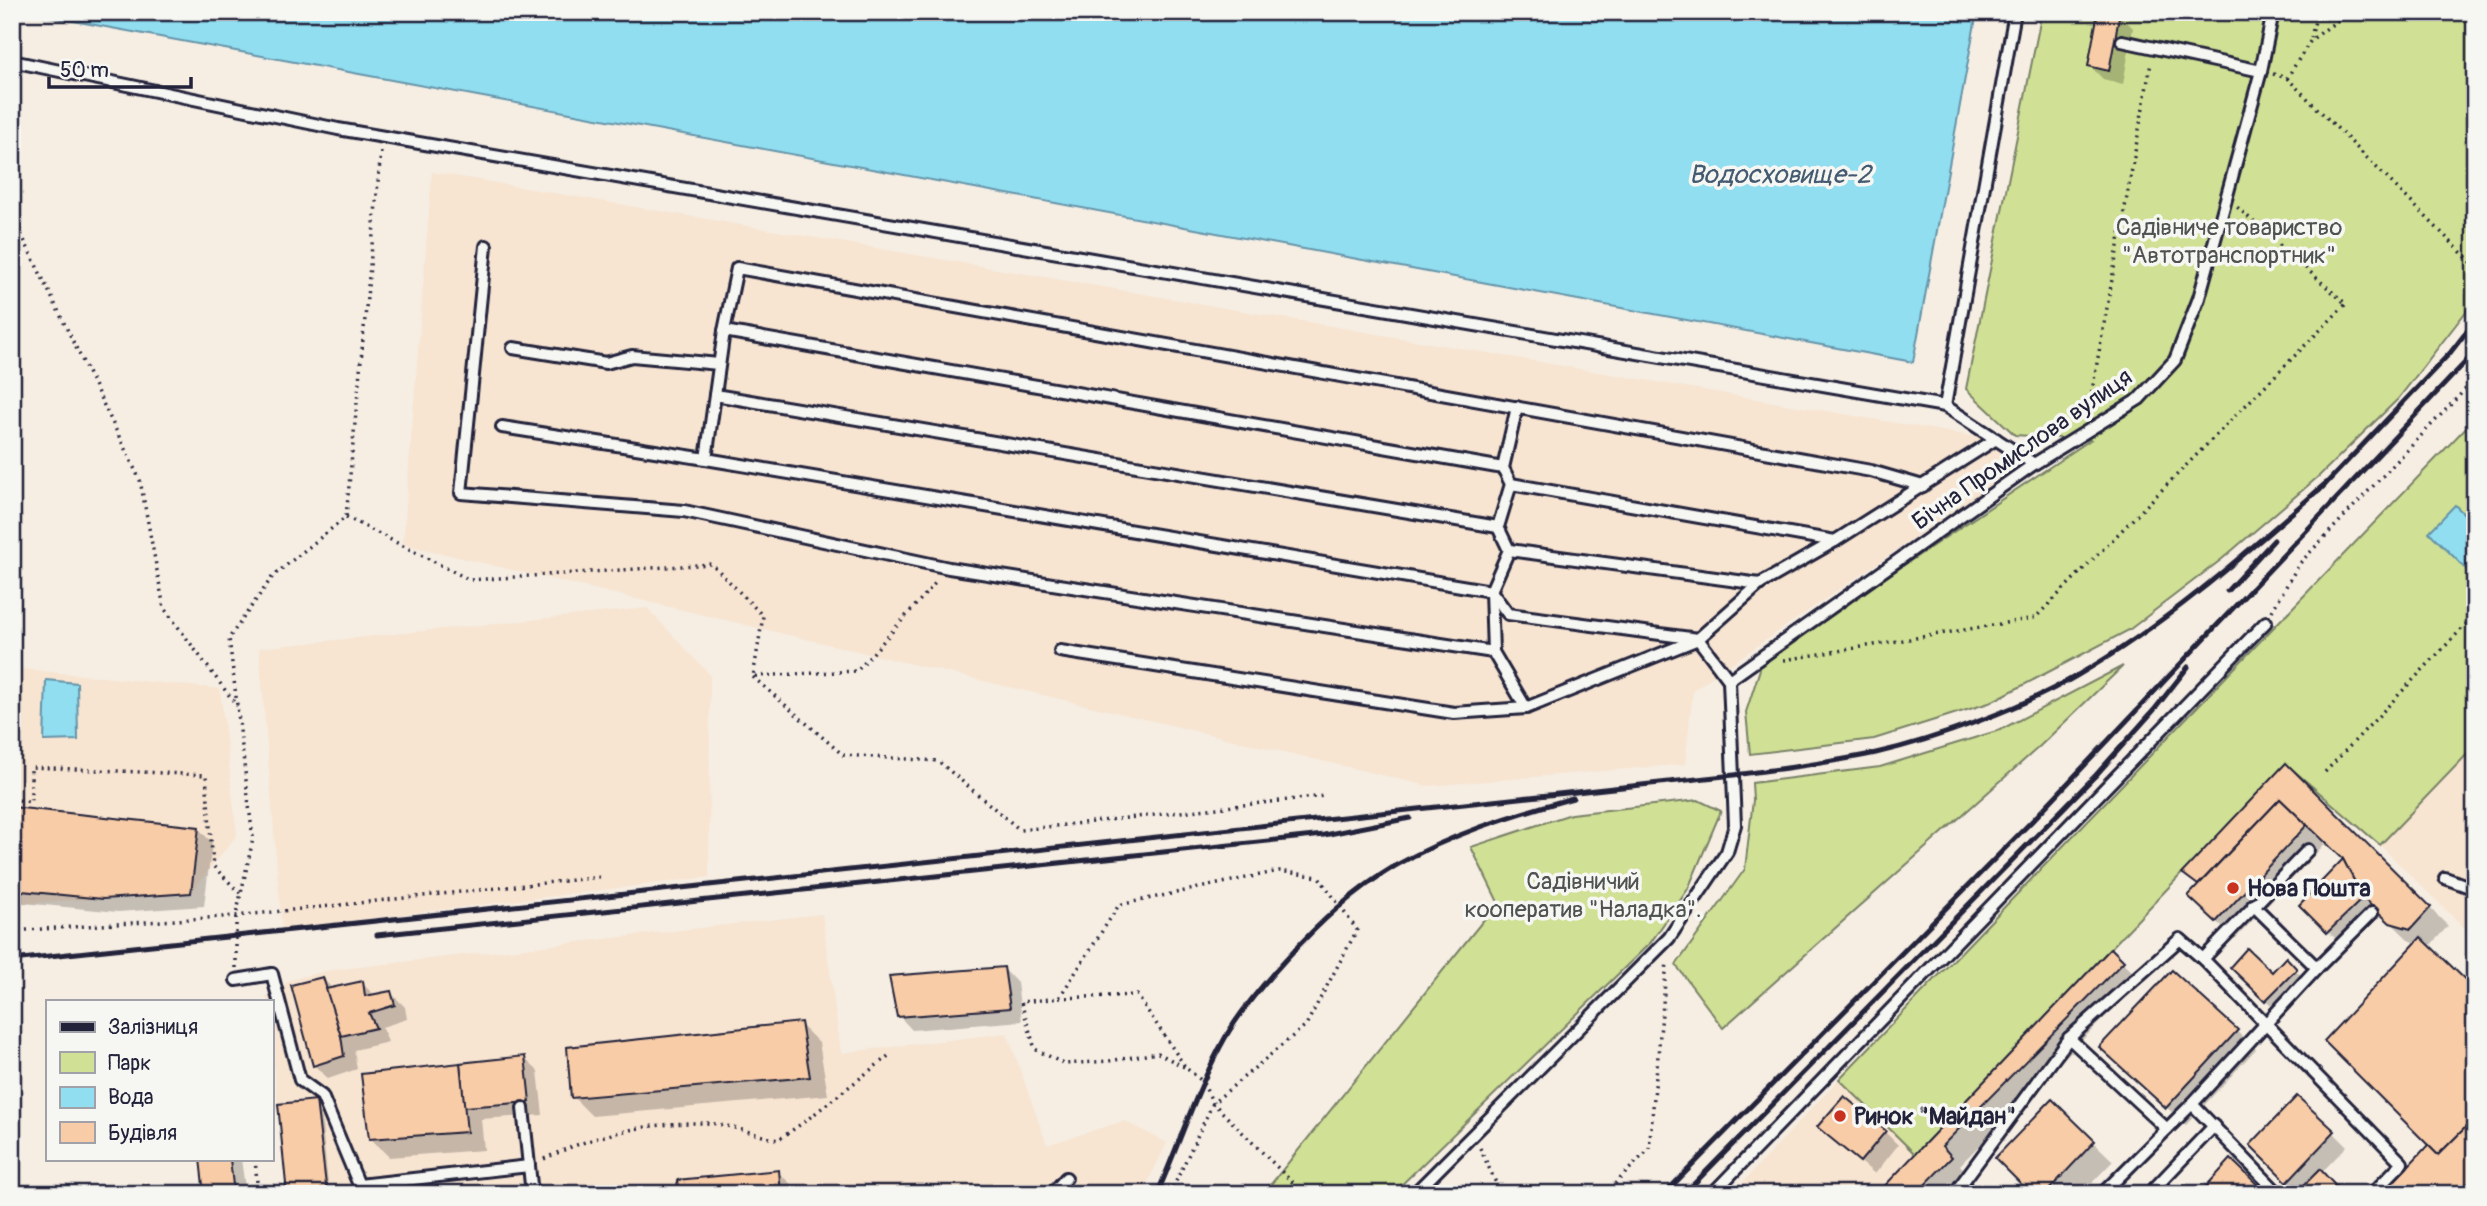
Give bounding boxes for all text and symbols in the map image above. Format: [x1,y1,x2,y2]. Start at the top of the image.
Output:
scale bar [49,46,191,90]
text: 50 m [60,57,109,84]
water label: Водосховище-2 [1689,159,1874,191]
park label: Садівниче товариство "Автотранспортник" [2116,213,2342,270]
street label: Бічна Промислова вулиця [1907,362,2138,536]
park label: Садівничий кооператив "Наладка". [1464,867,1702,924]
place label: Нова Пошта [2247,874,2371,903]
marker: Нова Пошта [2225,880,2241,896]
legend [46,1000,273,1160]
text: Залізниця [108,1014,198,1041]
text: Парк [108,1050,151,1077]
text: Вода [108,1084,154,1111]
place label: Ринок "Майдан" [1854,1102,2016,1131]
marker: Ринок "Майдан" [1832,1108,1848,1124]
text: Будівля [108,1120,177,1147]

